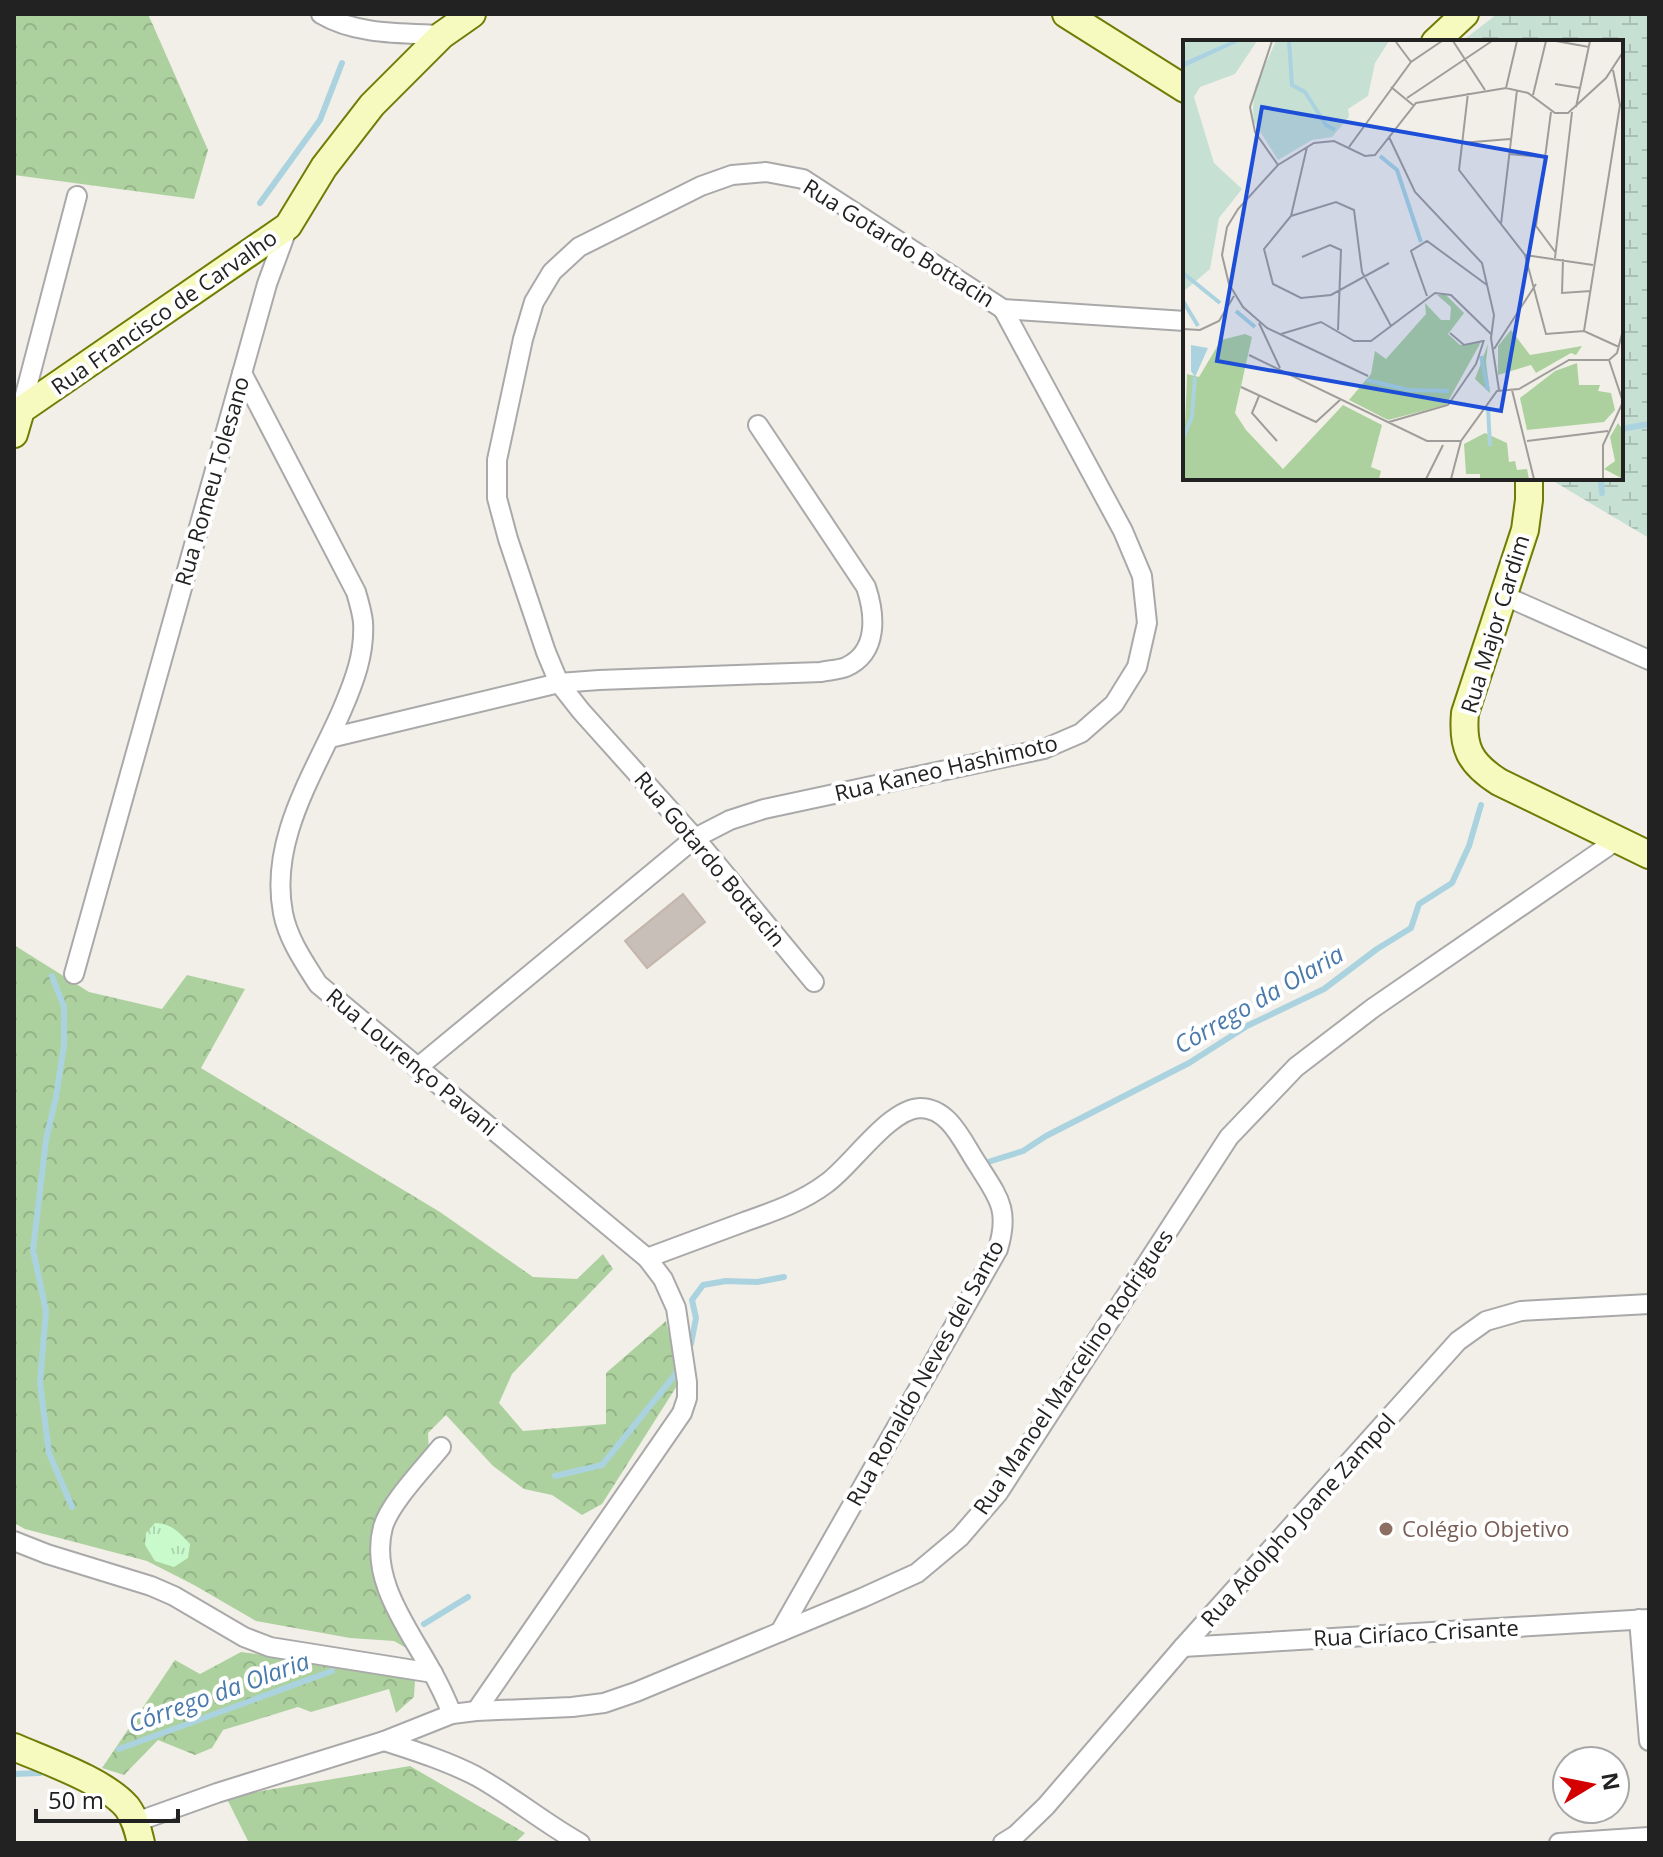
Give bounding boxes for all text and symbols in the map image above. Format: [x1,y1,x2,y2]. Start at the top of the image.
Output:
inset map [1183,40,1623,480]
street label: Rua Gotardo Bottacin [798,171,1001,313]
street label: Rua Francisco de Carvalho [45,222,282,401]
street label: Rua Romeu Tolesano [167,373,255,589]
street label: Rua Major Cardim [1453,531,1535,717]
street label: Rua Kaneo Hashimoto [831,727,1060,807]
street label: Rua Gotardo Bottacin [628,764,793,953]
water label: Córrego da Olaria [1168,937,1349,1061]
street label: Rua Lourenço Pavani [321,981,505,1142]
street label: Rua Manoel Marcelino Rodrigues [965,1223,1179,1520]
street label: Rua Ronaldo Neves del Santo [838,1234,1010,1511]
street label: Rua Adolpho Joane Zampol [1193,1406,1401,1632]
place label: Colégio Objetivo [1402,1513,1570,1543]
marker: Colégio Objetivo [1377,1520,1395,1538]
street label: Rua Ciríaco Crisante [1313,1612,1519,1652]
water label: Córrego da Olaria [123,1643,314,1740]
north arrow [1551,1745,1631,1825]
text: N [1595,1770,1628,1793]
scale bar [36,1773,178,1823]
text: 50 m [48,1783,104,1816]

